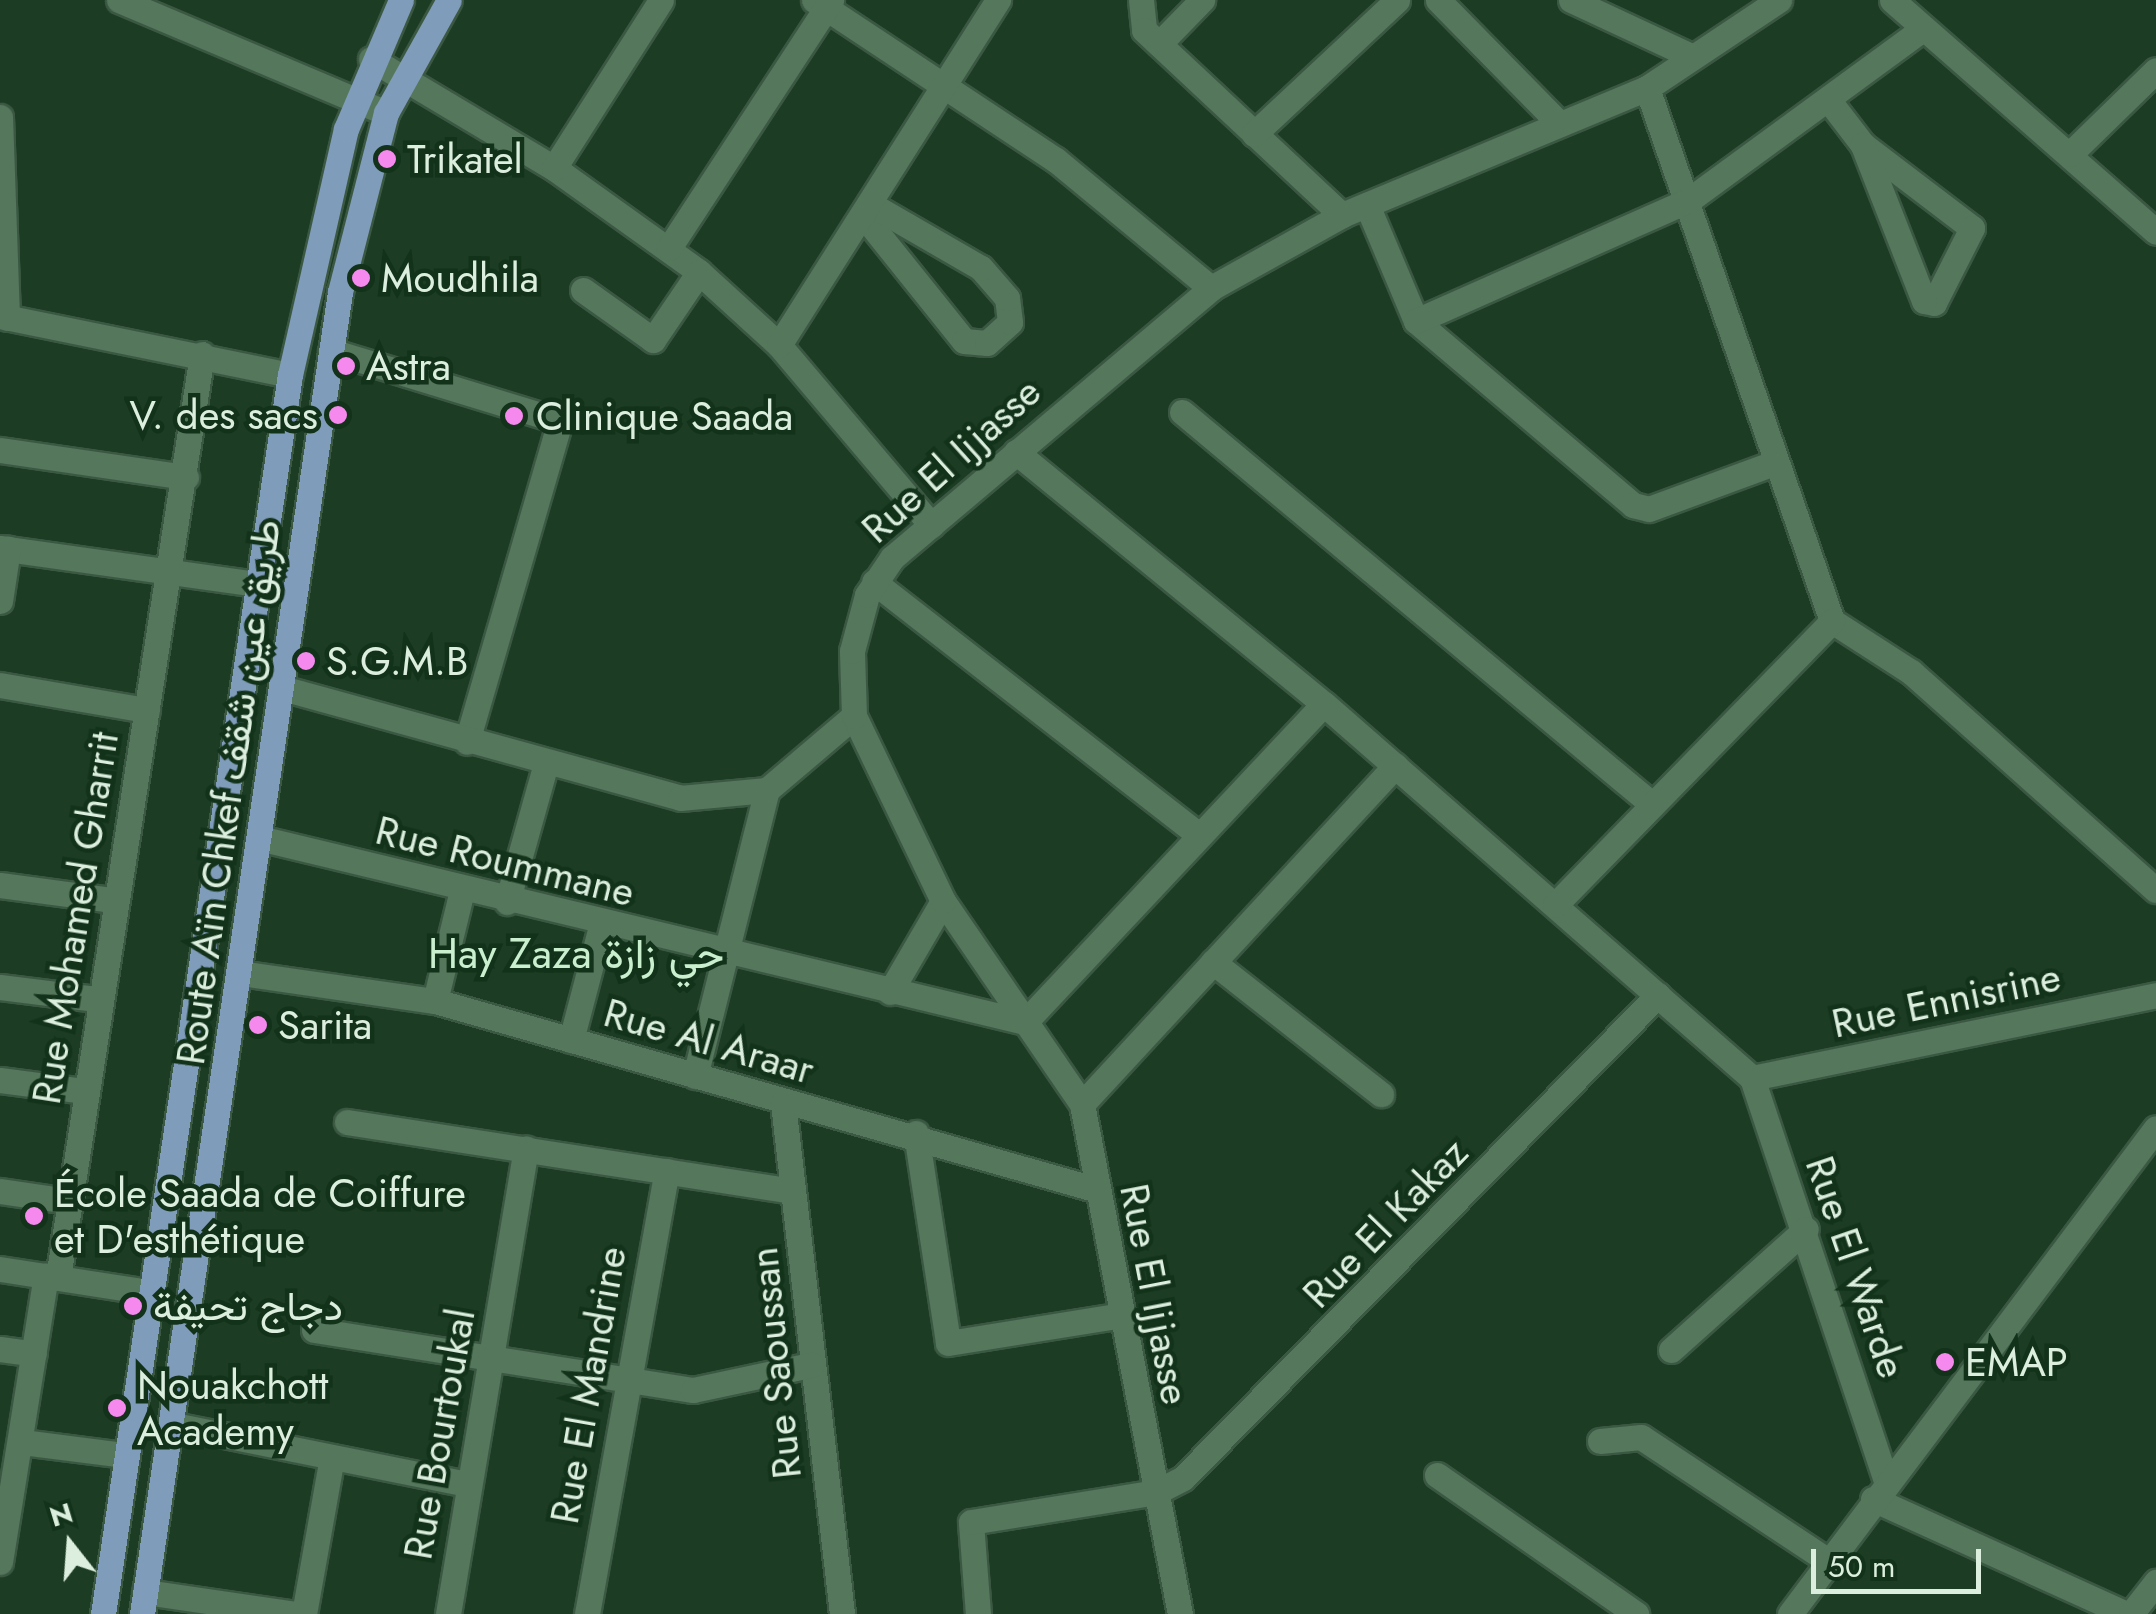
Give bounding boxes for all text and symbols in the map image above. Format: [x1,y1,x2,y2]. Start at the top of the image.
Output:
place label: Trikatel [407,135,523,183]
marker: Trikatel [376,148,398,170]
place label: Moudhila [381,254,539,302]
marker: Moudhila [350,267,372,289]
place label: Astra [366,342,451,390]
marker: Astra [335,355,357,377]
street label: Rue El Ijjasse [852,367,1050,553]
place label: V. des sacs [129,391,318,439]
place label: Clinique Saada [536,392,793,440]
marker: Clinique Saada [501,403,527,429]
marker: V. des sacs [327,404,349,426]
street label: Route Aïn Chkef طريق عين شقف [166,516,290,1068]
place label: S.G.M.B [326,637,468,685]
marker: S.G.M.B [295,650,317,672]
street label: Rue Mohamed Gharrit [22,729,128,1107]
street label: Rue Roummane [371,806,639,916]
district label: Hay Zaza حي زازة [428,929,724,979]
street label: Rue Ennisrine [1827,952,2065,1048]
street label: Rue Al Araar [599,988,819,1094]
place label: Sarita [278,1001,372,1049]
marker: Sarita [247,1014,269,1036]
street label: Rue El Kakaz [1293,1129,1477,1317]
street label: Rue El Warde [1796,1150,1916,1384]
place label: École Saada de Coiffure et D'esthétique [54,1169,466,1263]
street label: Rue El Ijjasse [1110,1180,1200,1408]
marker: École Saada de Coiffure et D'esthétique [23,1205,45,1227]
street label: Rue El Mandrine [540,1243,636,1527]
street label: Rue Saoussan [739,1245,811,1481]
place label: دجاج تحيفة [153,1282,343,1330]
marker: دجاج تحيفة [122,1295,144,1317]
street label: Rue Bourtoukal [393,1305,485,1563]
place label: EMAP [1965,1338,2068,1386]
marker: EMAP [1934,1351,1956,1373]
place label: Nouakchott Academy [137,1361,328,1455]
marker: Nouakchott Academy [106,1397,128,1419]
text: N [44,1492,78,1538]
north arrow [20,1494,120,1594]
scale bar [1816,1529,1986,1591]
text: 50 m [1828,1545,1895,1588]

